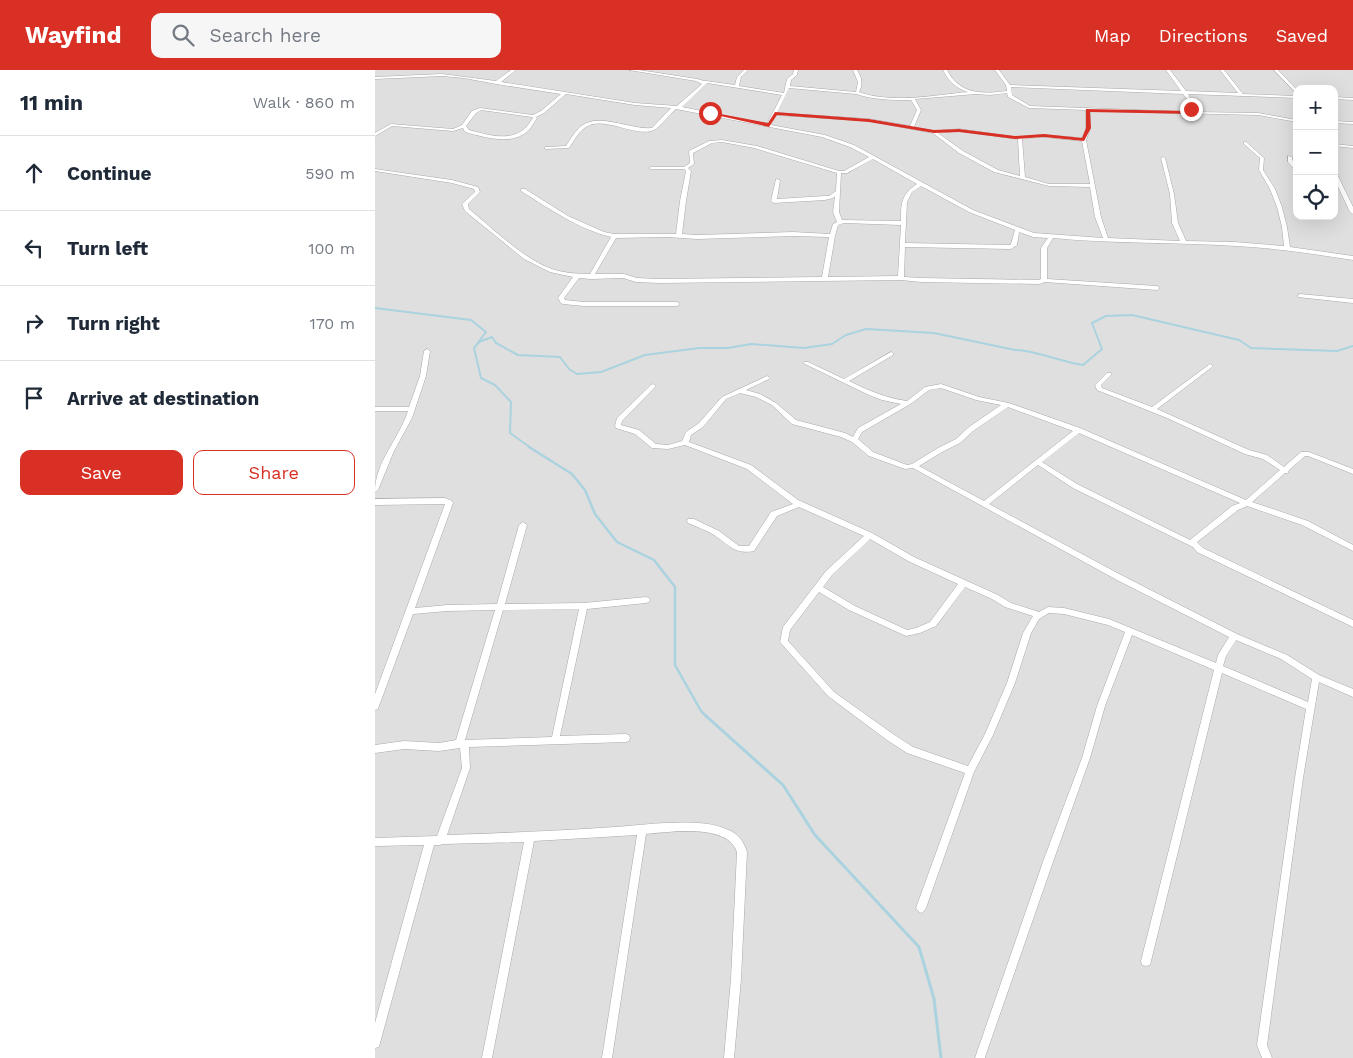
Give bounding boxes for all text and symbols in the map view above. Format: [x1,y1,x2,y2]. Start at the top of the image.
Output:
search box [151,13,501,58]
text: Wayfind [25,21,121,49]
icon: search [169,21,197,49]
text: Search here [209,24,321,47]
text: Map [1094,25,1131,46]
text: Directions [1159,25,1248,46]
text: Saved [1276,25,1328,46]
map controls [1293,85,1338,220]
button: + [1293,85,1338,130]
text: 11 min [20,90,83,115]
text: Walk · 860 m [253,93,355,112]
route end [1180,98,1203,121]
route start [699,102,722,125]
button: − [1293,130,1338,175]
icon: ahead [20,159,48,187]
text: Continue [67,162,151,185]
text: 590 m [305,164,355,183]
button: locate [1293,175,1338,220]
icon: left [20,234,48,262]
text: Turn left [67,237,148,260]
text: 100 m [308,239,355,258]
icon: right [20,309,48,337]
text: Turn right [67,312,160,335]
text: 170 m [309,314,355,333]
icon: arrive [20,384,48,412]
text: Arrive at destination [67,387,259,410]
button: Save [20,450,183,495]
button: Share [193,450,355,495]

